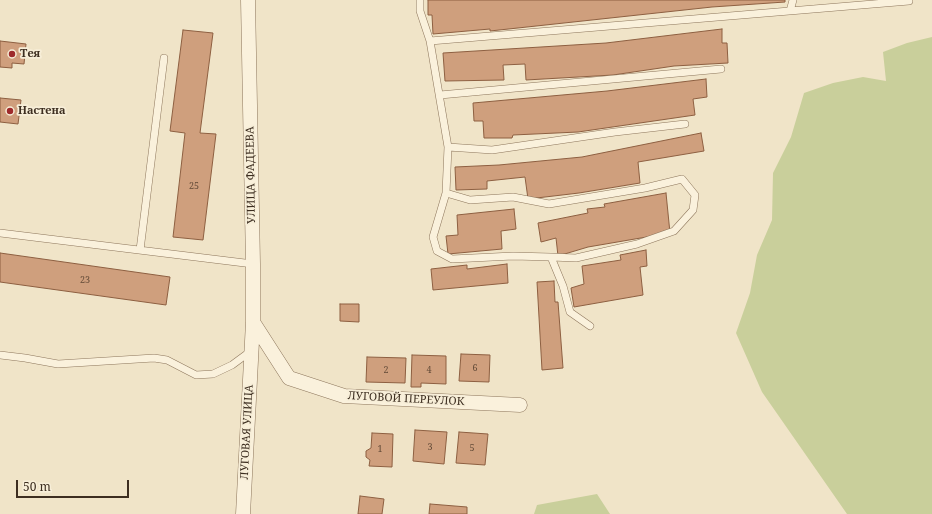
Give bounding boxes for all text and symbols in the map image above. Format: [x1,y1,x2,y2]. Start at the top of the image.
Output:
place label: Тея [20,47,40,61]
marker: Тея [7,49,17,59]
place label: Настена [18,104,65,118]
marker: Настена [5,106,15,116]
street label: УЛИЦА ФАДЕЕВА [244,126,258,224]
house number: 25 [189,181,199,191]
house number: 23 [80,275,90,285]
house number: 6 [472,363,478,373]
house number: 2 [383,365,389,375]
house number: 4 [426,365,432,375]
street label: ЛУГОВАЯ УЛИЦА [238,384,256,480]
street label: ЛУГОВОЙ ПЕРЕУЛОК [347,389,465,409]
house number: 3 [427,442,433,452]
house number: 5 [469,443,475,453]
house number: 1 [377,444,383,454]
scale bar [18,472,131,498]
text: 50 m [23,478,51,495]

